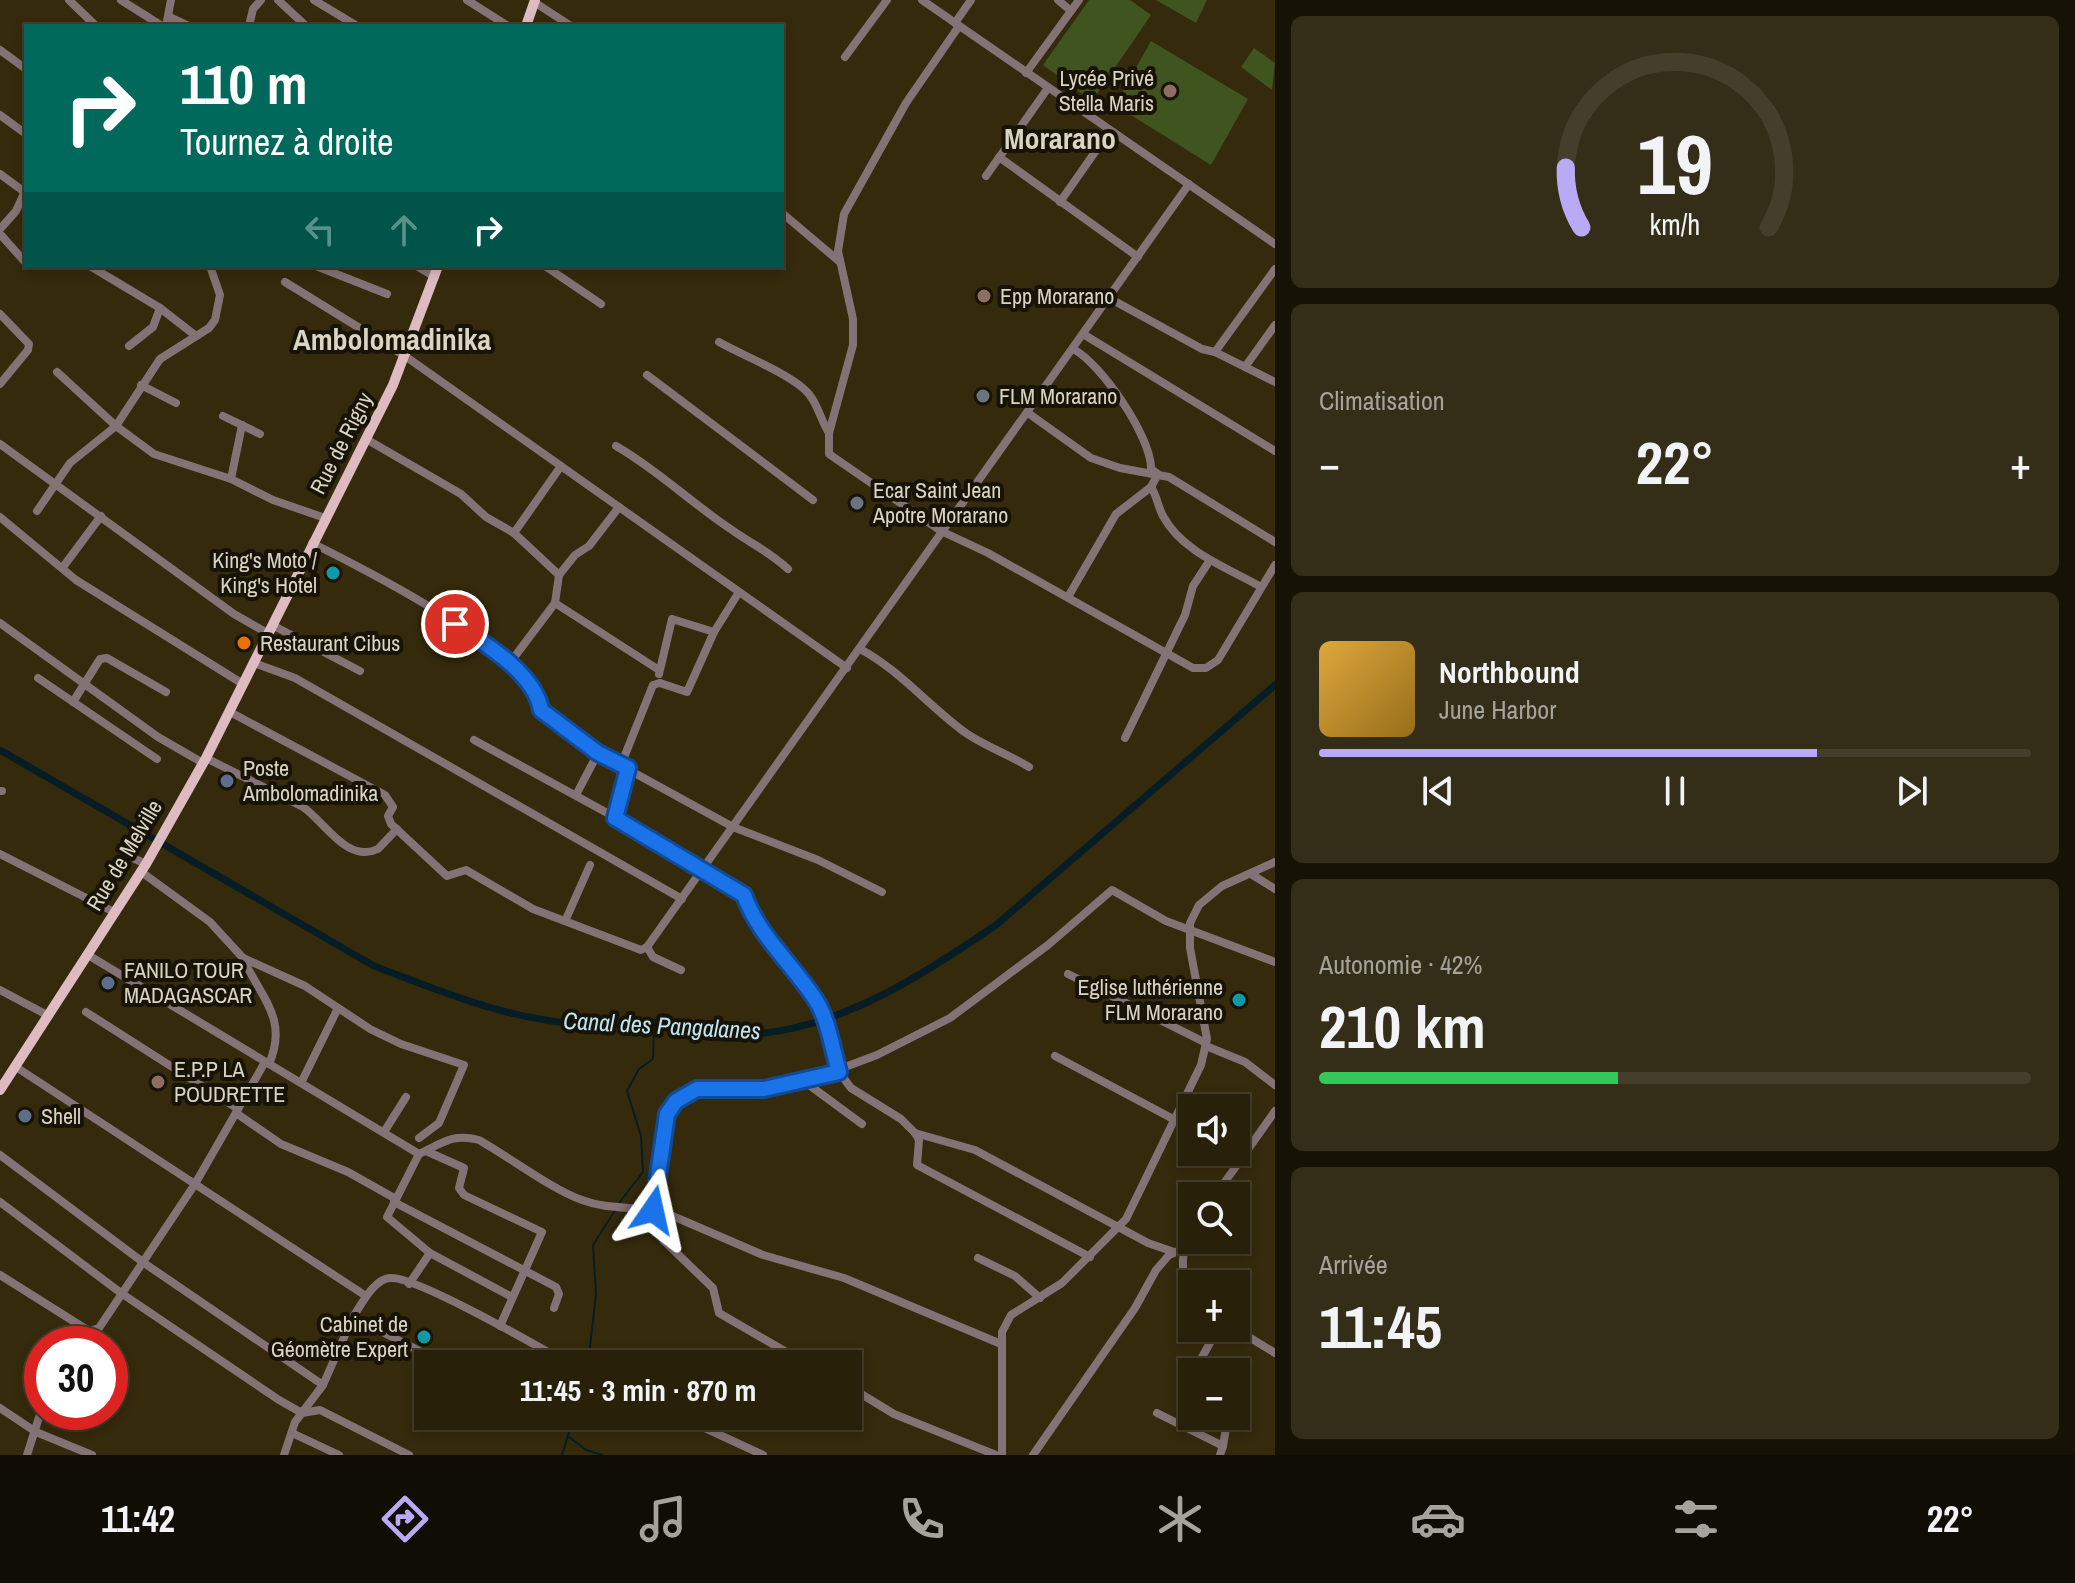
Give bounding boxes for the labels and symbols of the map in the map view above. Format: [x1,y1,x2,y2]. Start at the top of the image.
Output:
place label: Lycée Privé Stella Maris [1059,63,1154,118]
marker: Lycée Privé Stella Maris [1161,82,1179,100]
district label: Morarano [1004,118,1116,158]
place label: Epp Morarano [1000,281,1114,311]
marker: Epp Morarano [975,287,993,305]
district label: Ambolomadinika [293,319,491,359]
place label: FLM Morarano [999,381,1117,411]
street label: Rue de Rigny [303,387,379,499]
marker: FLM Morarano [974,387,992,405]
place label: Ecar Saint Jean Apotre Morarano [872,475,1008,530]
marker: Ecar Saint Jean Apotre Morarano [848,494,866,512]
place label: King's Moto / King's Hotel [212,545,318,600]
marker: King's Moto / King's Hotel [324,564,342,582]
pin [421,590,489,658]
place label: Restaurant Cibus [260,628,400,658]
marker: Restaurant Cibus [235,634,253,652]
place label: Poste Ambolomadinika [242,753,378,808]
marker: Poste Ambolomadinika [218,772,236,790]
street label: Rue de Melville [79,794,169,916]
place label: FANILO TOUR MADAGASCAR [124,955,252,1010]
place label: Eglise luthérienne FLM Morarano [1078,972,1223,1027]
marker: FANILO TOUR MADAGASCAR [99,974,117,992]
marker: Eglise luthérienne FLM Morarano [1230,991,1248,1009]
water label: Canal des Pangalanes [562,1004,762,1046]
place label: E.P.P LA POUDRETTE [174,1054,285,1109]
marker: E.P.P LA POUDRETTE [149,1073,167,1091]
place label: Shell [41,1101,81,1131]
marker: Shell [16,1107,34,1125]
position arrow [611,1168,695,1252]
place label: Cabinet de Géomètre Expert [271,1309,408,1364]
speed limit sign: 30 [24,1326,128,1430]
marker: Cabinet de Géomètre Expert [415,1328,433,1346]

